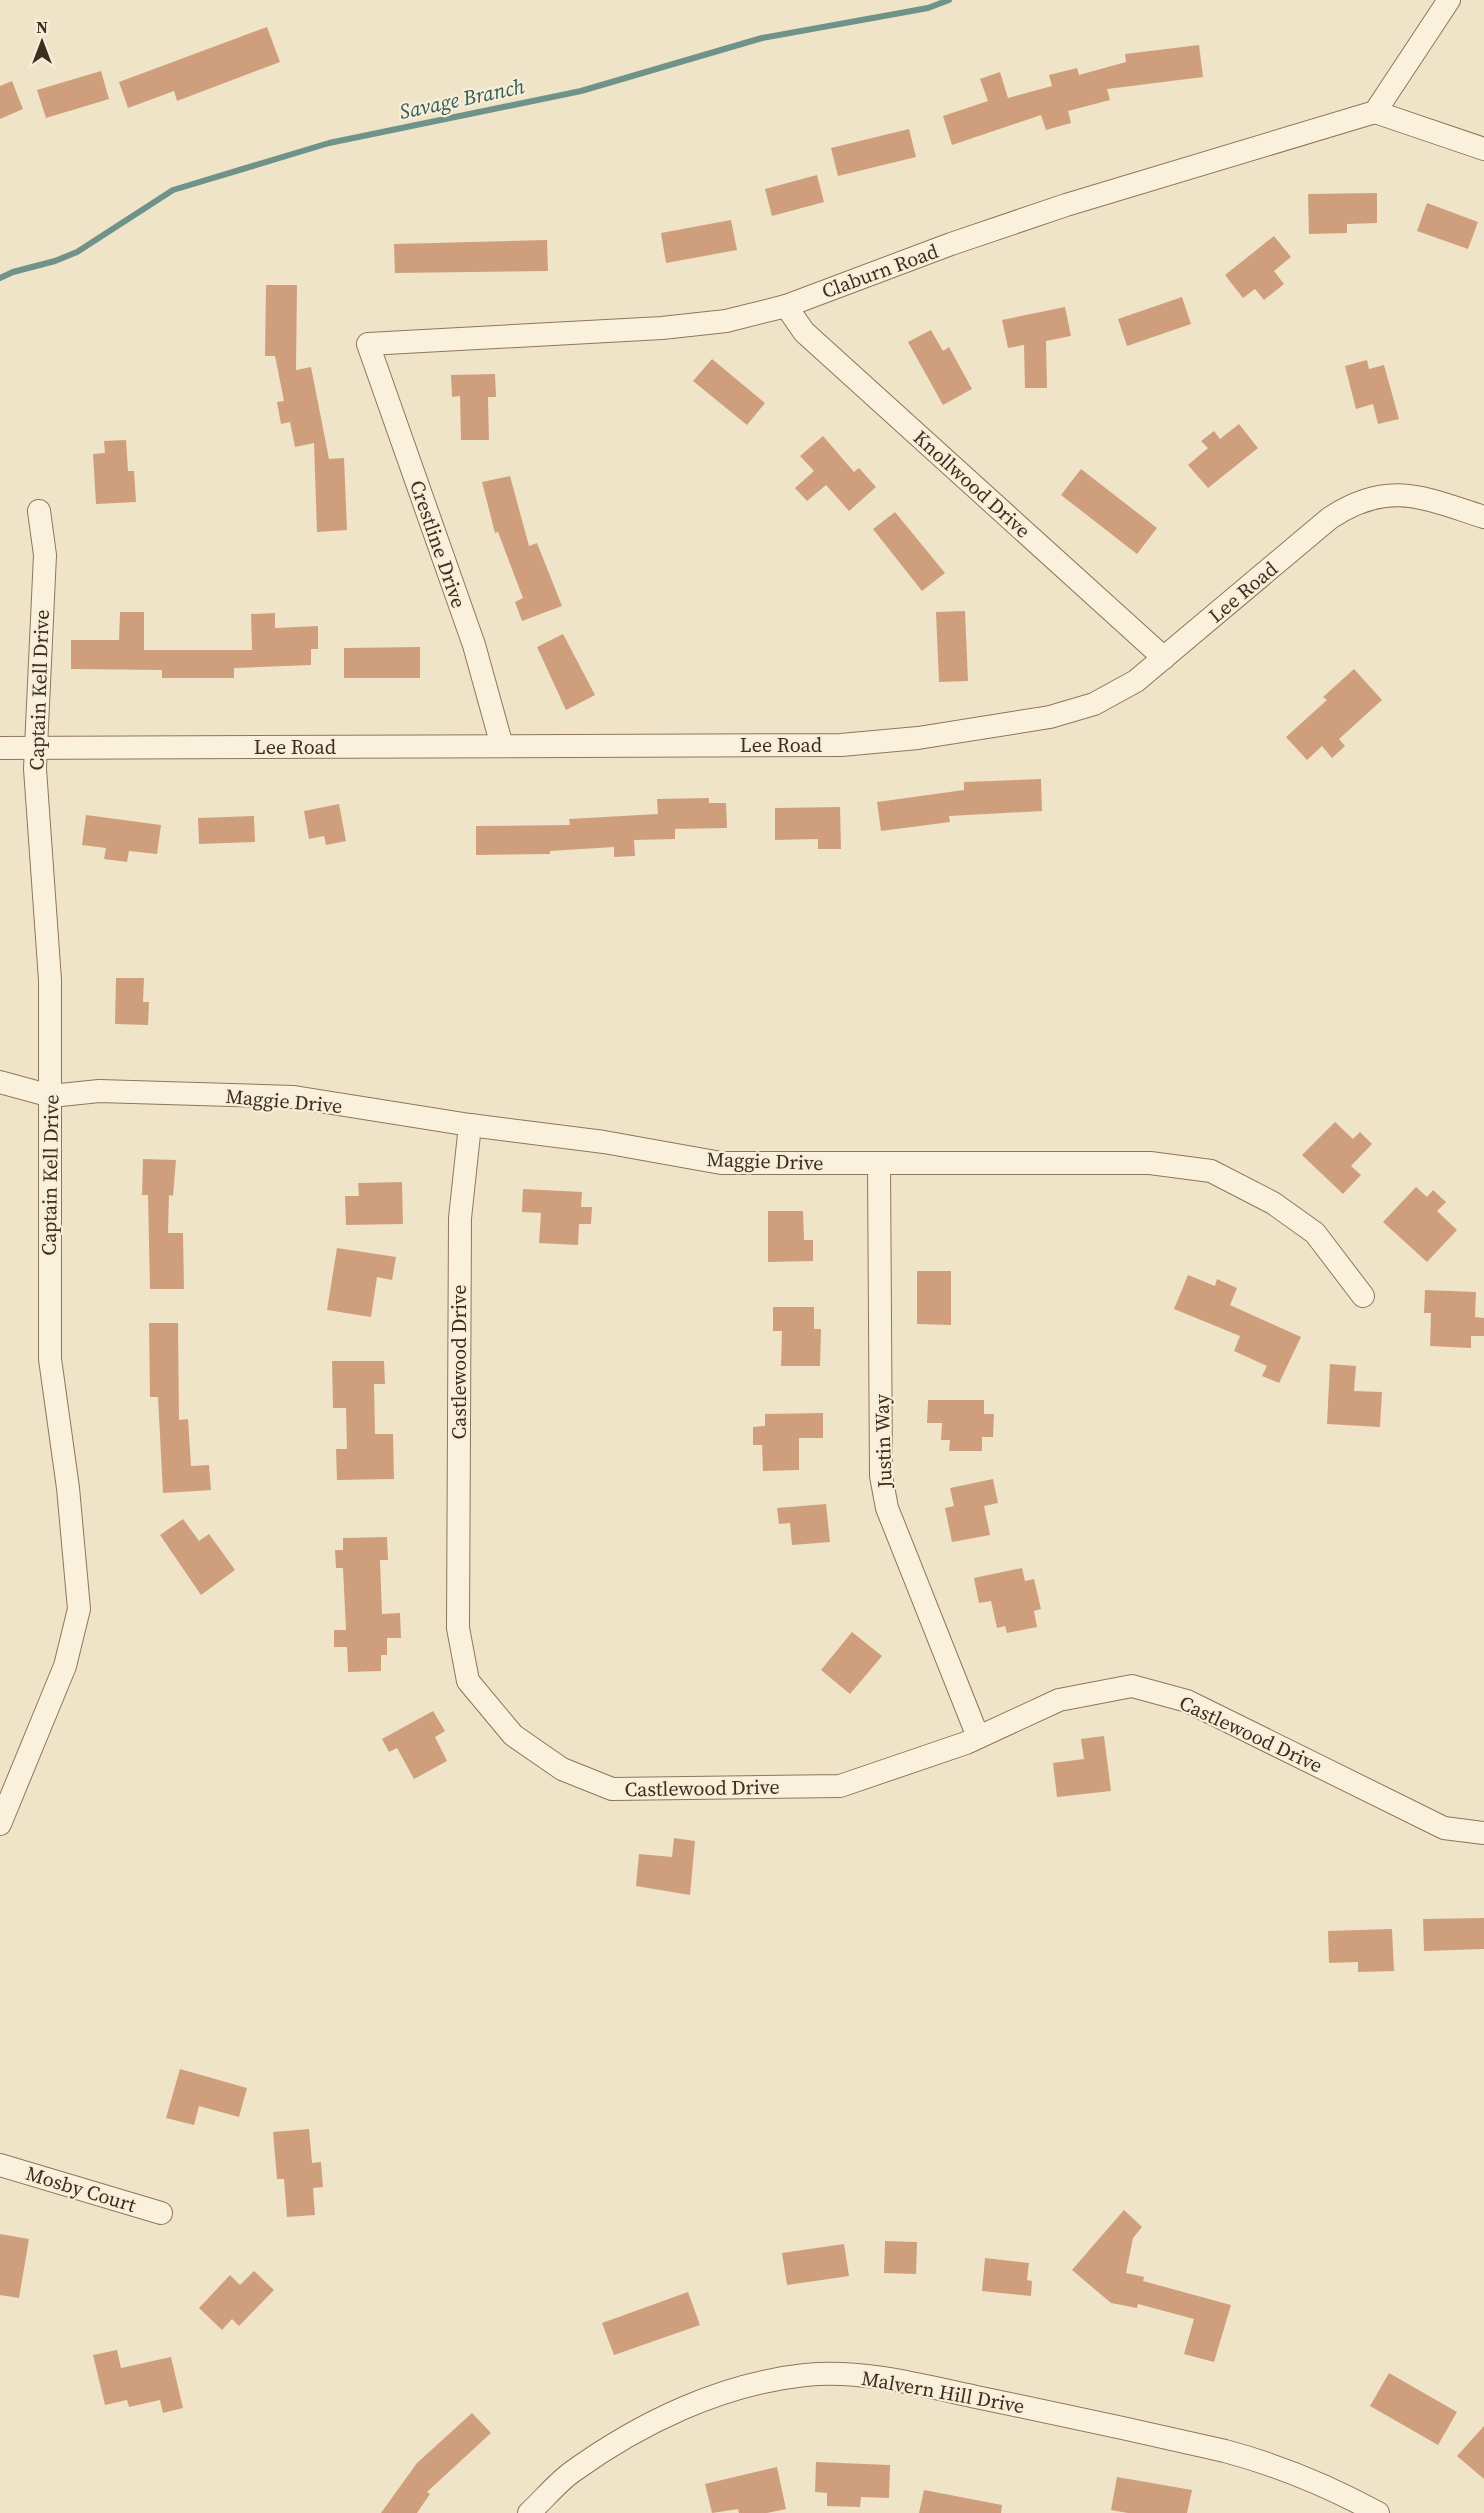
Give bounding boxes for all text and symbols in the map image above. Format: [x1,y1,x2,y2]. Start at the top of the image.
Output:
north arrow [12,12,72,72]
text: N [36,16,48,38]
water label: Savage Branch [397,71,528,126]
street label: Claburn Road [818,237,943,305]
street label: Knollwood Drive [907,424,1037,544]
street label: Crestline Drive [403,476,473,612]
street label: Lee Road [1202,554,1284,629]
street label: Captain Kell Drive [22,609,56,771]
street label: Lee Road [740,731,823,759]
street label: Lee Road [254,733,337,761]
street label: Maggie Drive [224,1082,344,1120]
street label: Captain Kell Drive [35,1094,65,1256]
street label: Maggie Drive [706,1145,824,1177]
street label: Castlewood Drive [445,1285,473,1440]
street label: Justin Way [867,1393,899,1489]
street label: Castlewood Drive [1175,1689,1327,1779]
street label: Castlewood Drive [624,1773,780,1803]
street label: Mosby Court [23,2159,140,2219]
street label: Malvern Hill Drive [859,2364,1027,2420]

